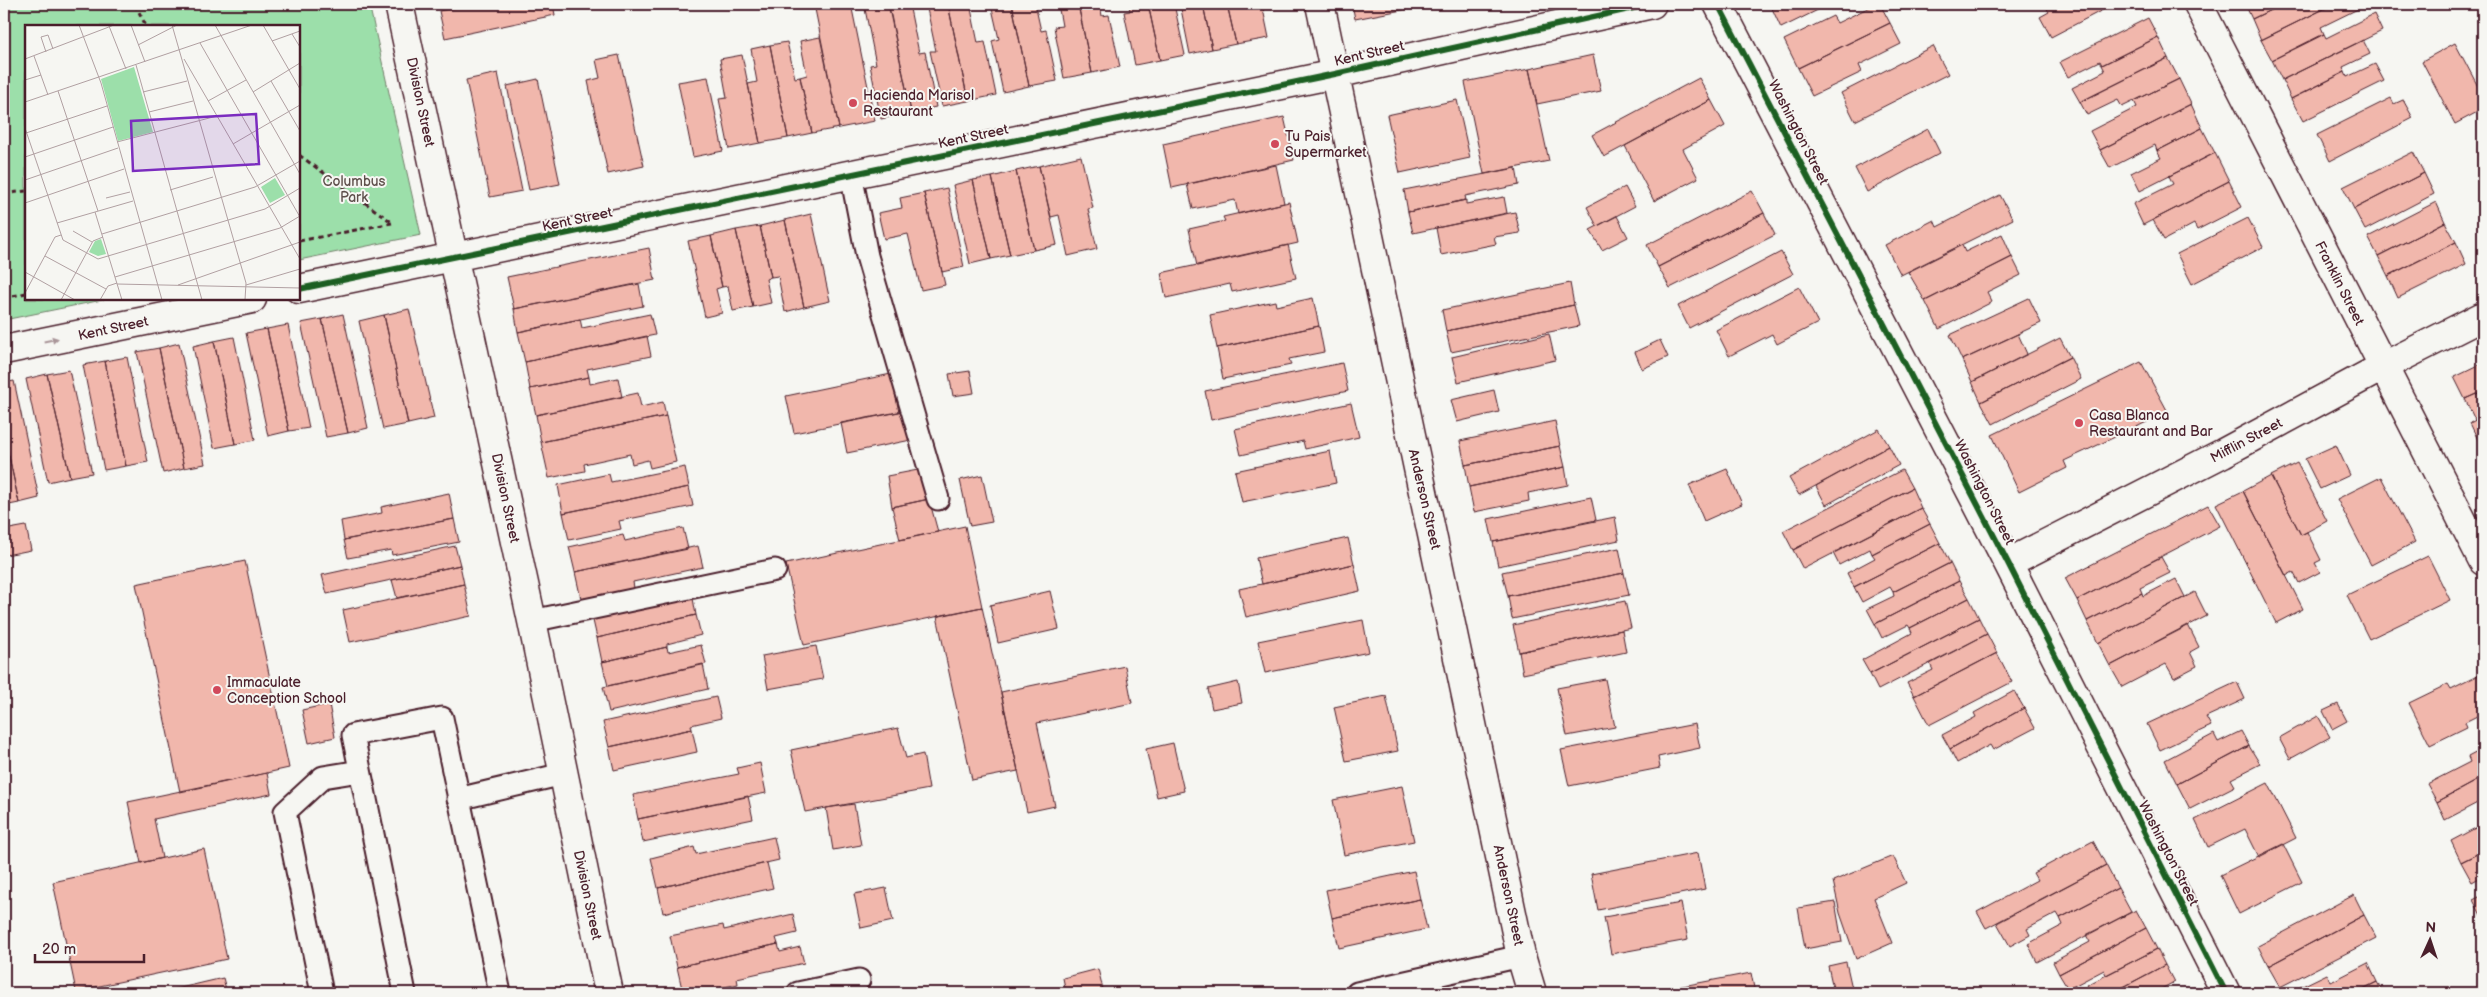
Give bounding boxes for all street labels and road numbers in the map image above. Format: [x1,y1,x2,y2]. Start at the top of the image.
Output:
street label: Kent Street [1332,37,1406,70]
street label: Division Street [403,56,438,149]
street label: Washington Street [1765,77,1833,188]
street label: Kent Street [936,121,1010,152]
street label: Kent Street [540,204,614,235]
street label: Franklin Street [2311,238,2368,329]
street label: Kent Street [76,313,150,344]
street label: Mifflin Street [2207,414,2286,467]
street label: Washington Street [1951,437,2019,548]
street label: Anderson Street [1405,447,1444,552]
street label: Division Street [488,452,523,545]
street label: Washington Street [2135,798,2203,909]
street label: Anderson Street [1490,843,1528,948]
street label: Division Street [570,849,605,942]

